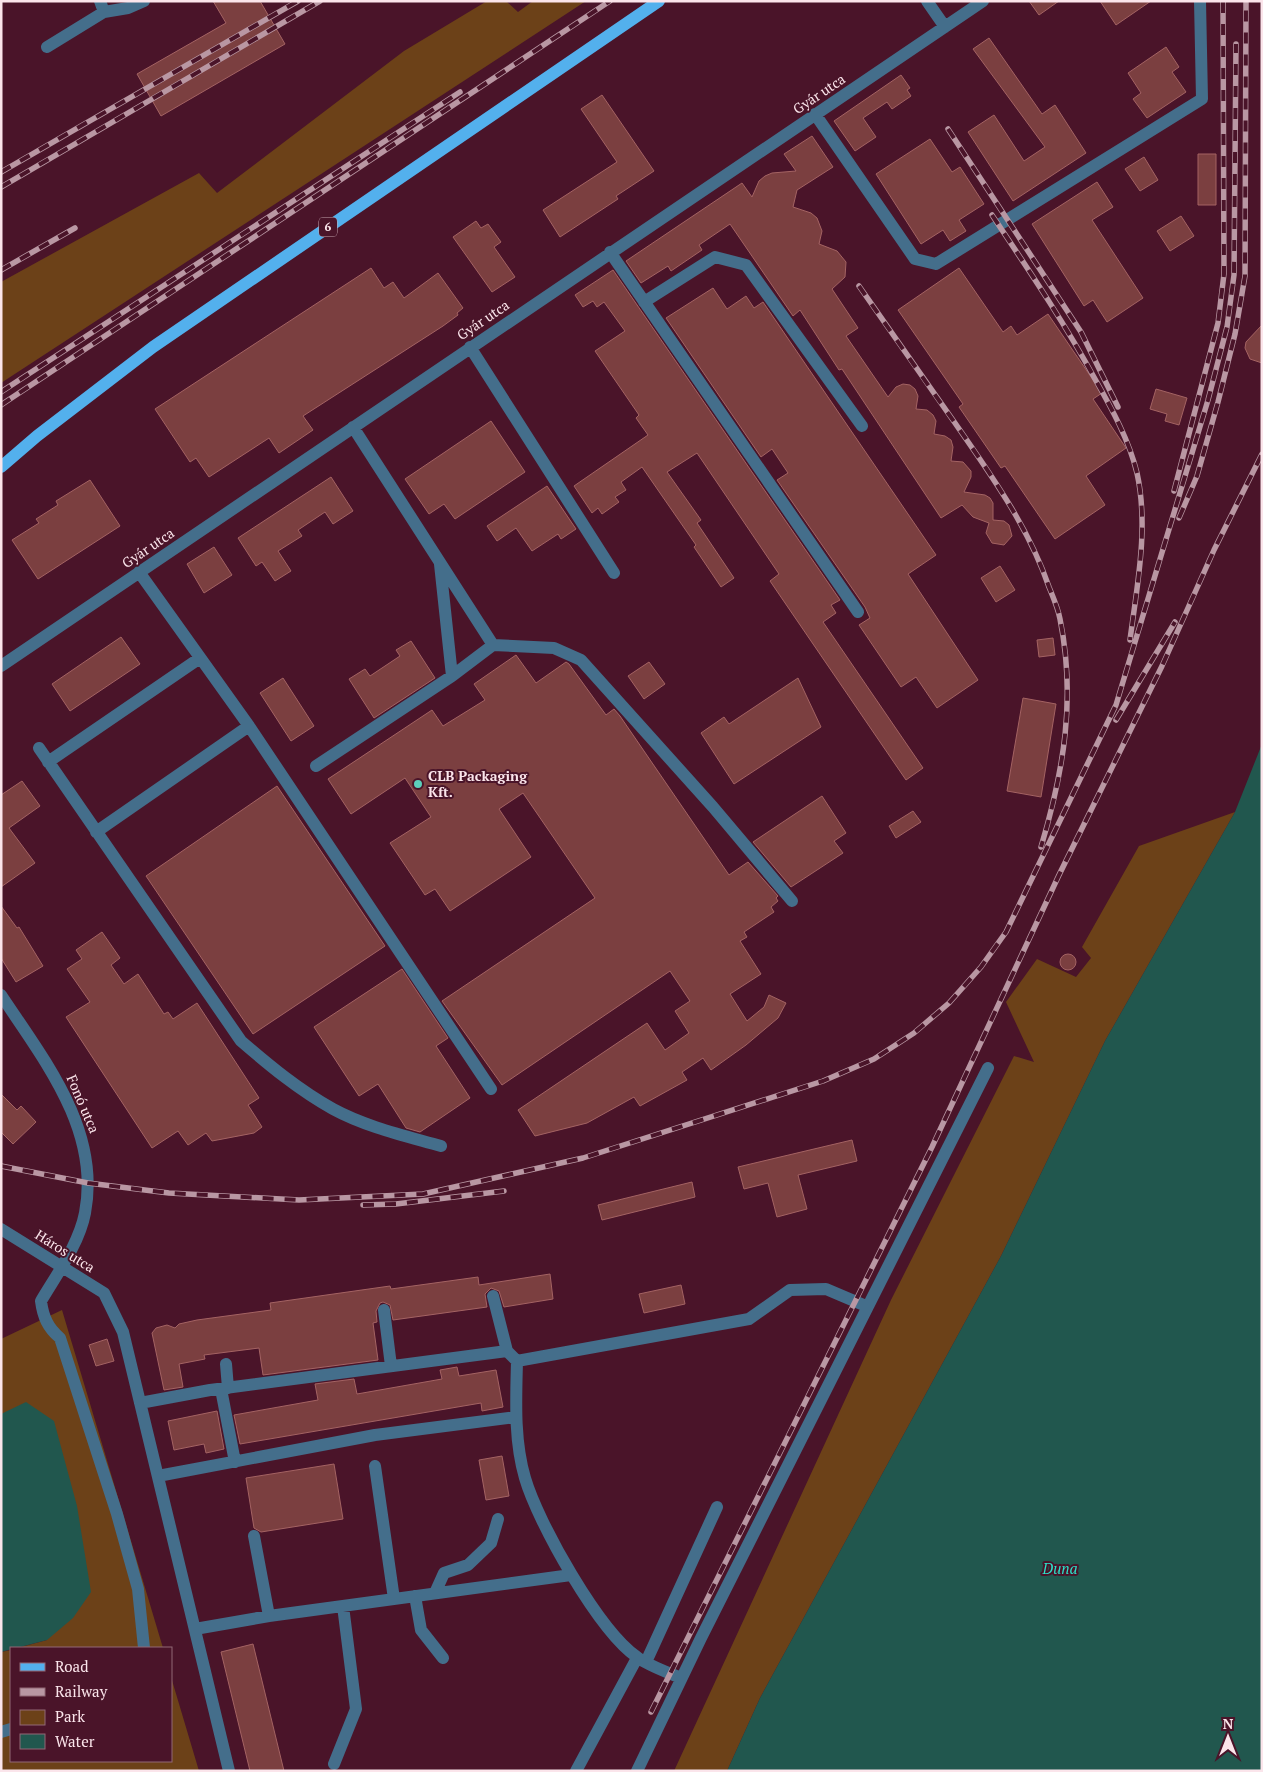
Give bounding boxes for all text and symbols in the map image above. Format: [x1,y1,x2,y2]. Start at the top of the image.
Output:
street label: Gyár utca [789,69,849,118]
road number: 6 [319,218,337,236]
street label: Gyár utca [453,295,513,344]
street label: Gyár utca [118,523,178,572]
place label: CLB Packaging Kft. [428,766,528,801]
marker: CLB Packaging Kft. [412,778,424,790]
street label: Fonó utca [63,1072,104,1136]
street label: Háros utca [32,1225,99,1276]
water label: Duna [1041,1558,1078,1578]
legend [10,1647,172,1762]
text: Road [55,1656,88,1676]
text: Railway [55,1681,108,1701]
text: Park [55,1706,85,1726]
north arrow [1203,1712,1253,1762]
text: N [1223,1714,1234,1733]
text: Water [55,1731,95,1751]

